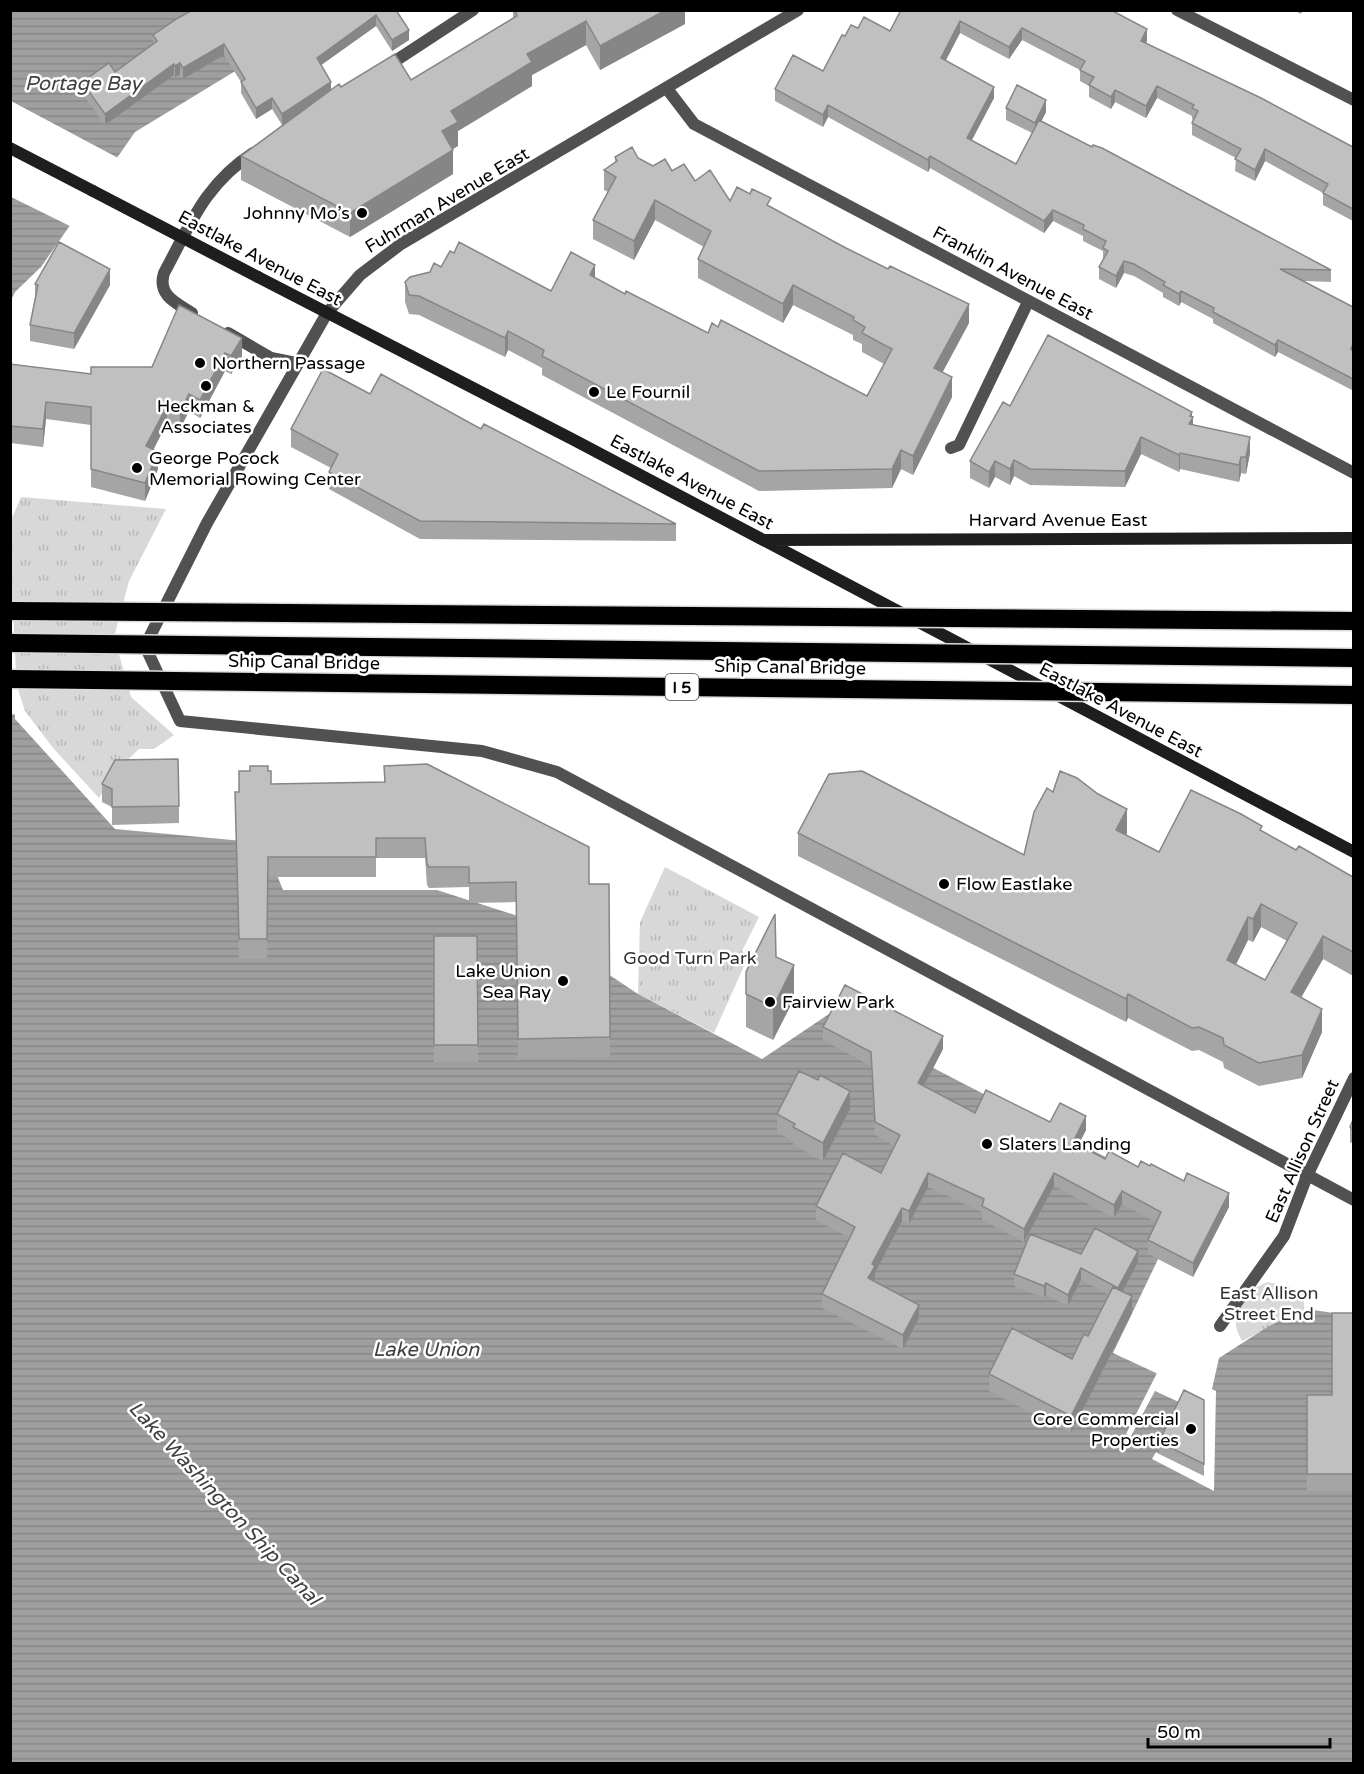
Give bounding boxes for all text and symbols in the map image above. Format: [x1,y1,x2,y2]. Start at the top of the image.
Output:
water label: Portage Bay [25,72,144,96]
street label: Fuhrman Avenue East [361,142,533,258]
place label: Johnny Mo’s [243,202,350,224]
street label: Eastlake Avenue East [174,206,346,311]
marker: Johnny Mo’s [355,206,369,220]
street label: Franklin Avenue East [929,221,1097,325]
place label: Northern Passage [212,352,365,374]
marker: Northern Passage [193,356,207,370]
marker: Heckman & Associates [199,379,213,393]
place label: Le Fournil [606,381,690,403]
marker: Le Fournil [587,385,601,399]
place label: Heckman & Associates [157,395,255,438]
street label: Eastlake Avenue East [606,430,778,535]
place label: George Pocock Memorial Rowing Center [149,447,361,490]
marker: George Pocock Memorial Rowing Center [130,461,144,475]
street label: Harvard Avenue East [969,509,1148,531]
street label: Ship Canal Bridge [228,650,380,674]
street label: Ship Canal Bridge [714,655,866,679]
street label: Eastlake Avenue East [1035,658,1207,763]
road number: I 5 [666,674,698,700]
place label: Flow Eastlake [956,873,1072,895]
marker: Flow Eastlake [937,877,951,891]
park label: Good Turn Park [623,947,757,969]
place label: Lake Union Sea Ray [455,960,551,1003]
marker: Lake Union Sea Ray [556,974,570,988]
place label: Fairview Park [782,991,895,1013]
marker: Fairview Park [763,995,777,1009]
street label: East Allison Street [1260,1076,1344,1226]
place label: Slaters Landing [999,1133,1131,1155]
marker: Slaters Landing [980,1137,994,1151]
park label: East Allison Street End [1220,1282,1318,1325]
water label: Lake Union [373,1338,480,1362]
water label: Lake Washington Ship Canal [123,1397,326,1612]
place label: Core Commercial Properties [1033,1408,1179,1451]
marker: Core Commercial Properties [1184,1422,1198,1436]
scale bar [1148,1711,1330,1749]
text: 50 m [1157,1721,1201,1743]

